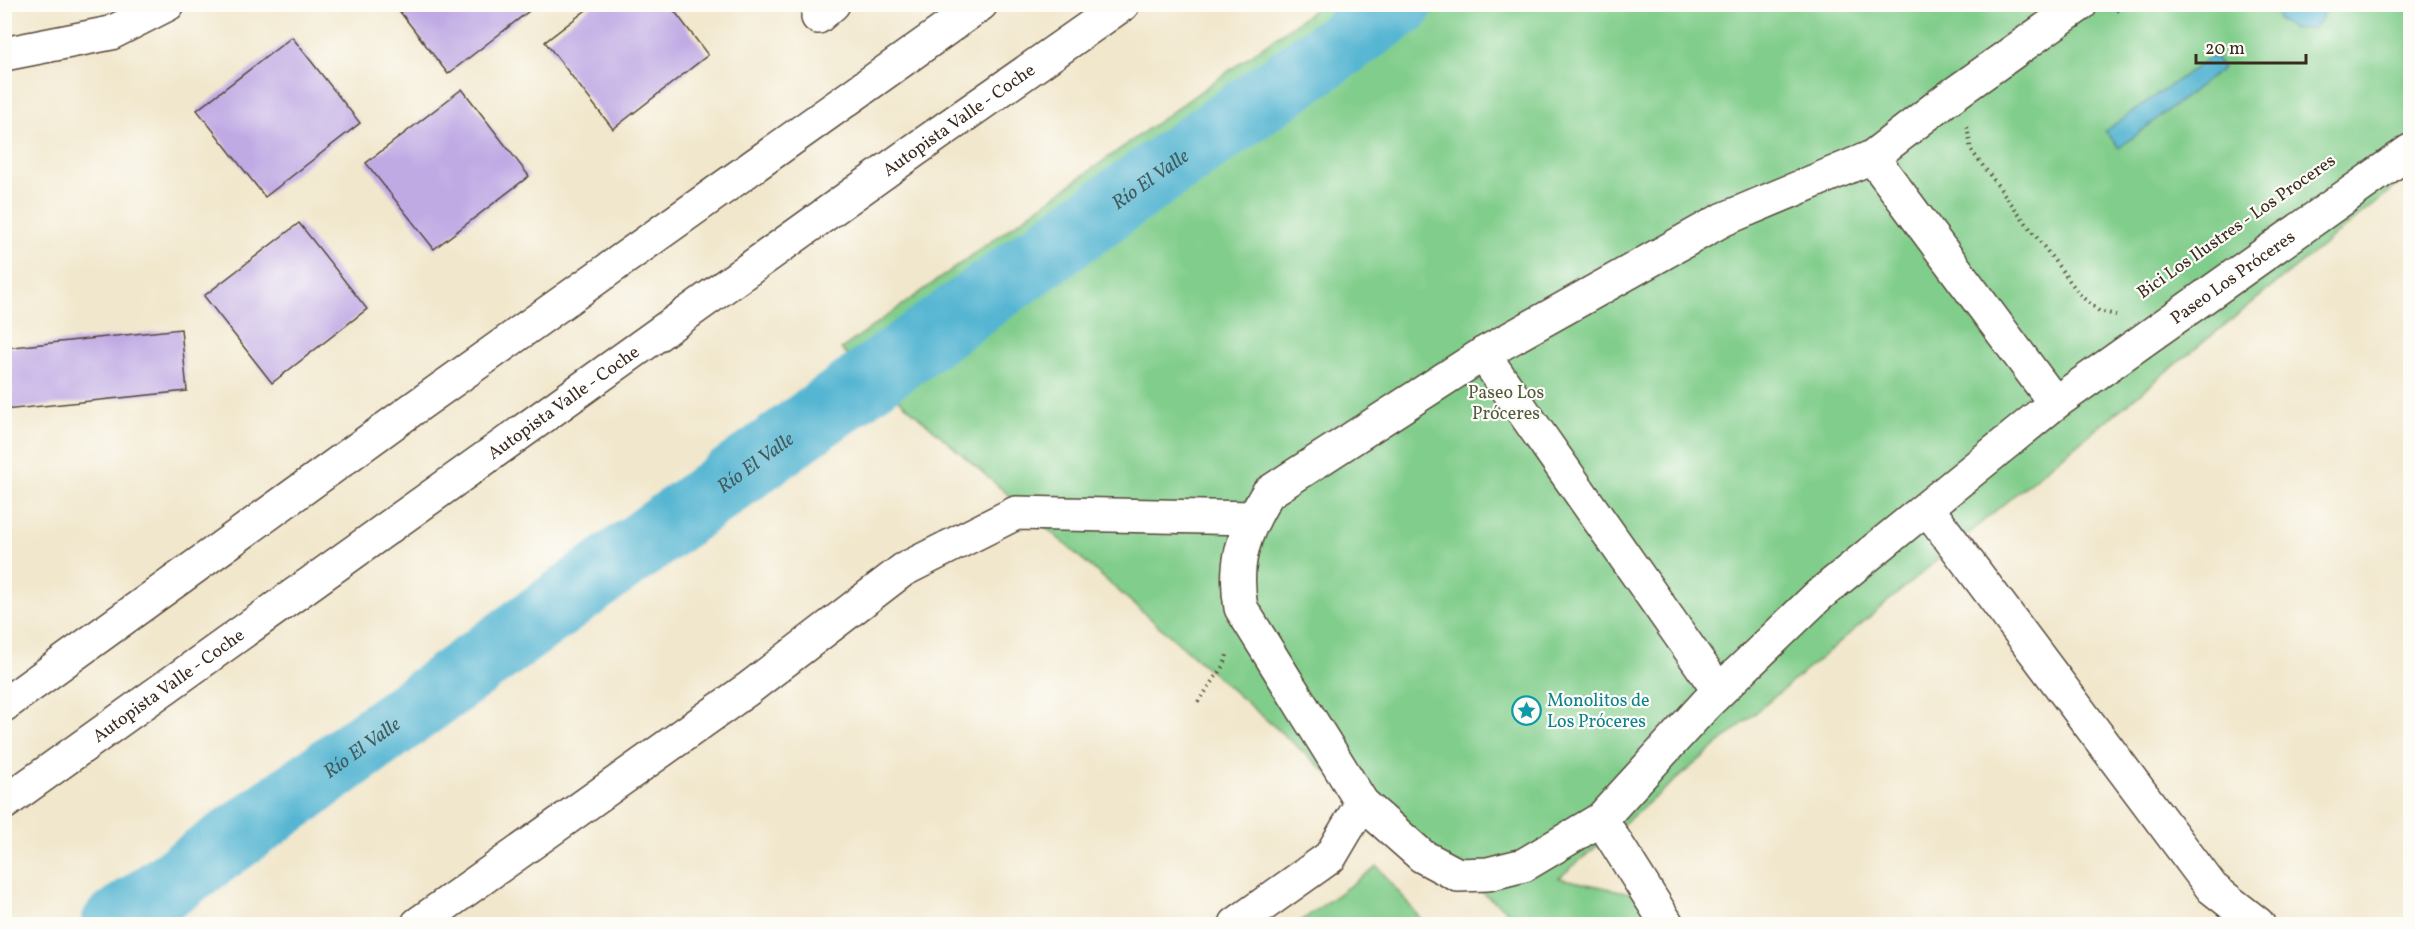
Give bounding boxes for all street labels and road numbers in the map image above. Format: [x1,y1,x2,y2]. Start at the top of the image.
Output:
street label: Autopista Valle - Coche [878,58,1041,183]
street label: Bici Los Ilustres - Los Proceres [2133,149,2341,306]
street label: Paseo Los Próceres [2166,225,2301,331]
street label: Autopista Valle - Coche [483,340,645,466]
street label: Autopista Valle - Coche [88,624,250,750]

